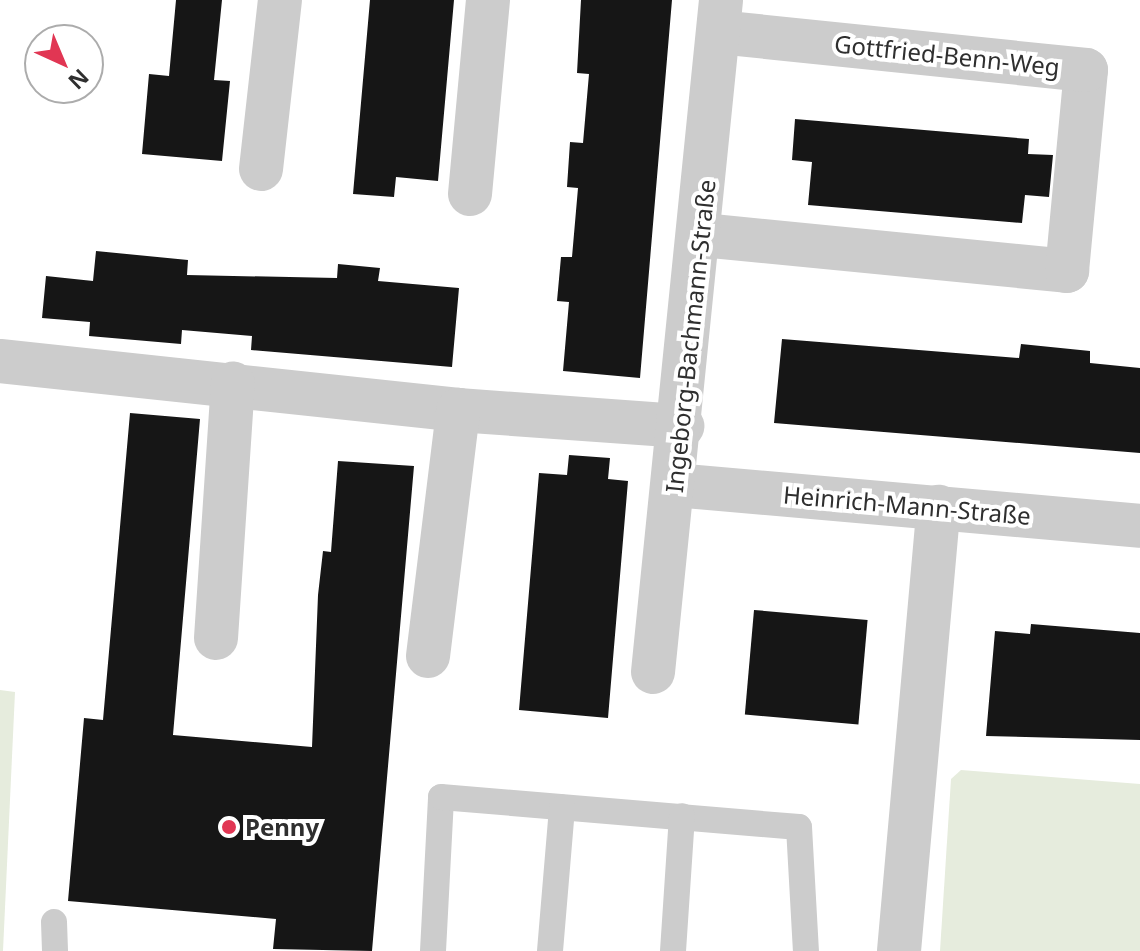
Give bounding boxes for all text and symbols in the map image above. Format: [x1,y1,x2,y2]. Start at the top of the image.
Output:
north arrow [24,24,104,104]
street label: Gottfried-Benn-Weg [833,29,1061,81]
text: N [62,63,96,97]
street label: Ingeborg-Bachmann-Straße [659,178,721,494]
street label: Heinrich-Mann-Straße [782,480,1032,530]
place label: Penny [245,813,319,841]
marker: Penny [220,818,238,836]

